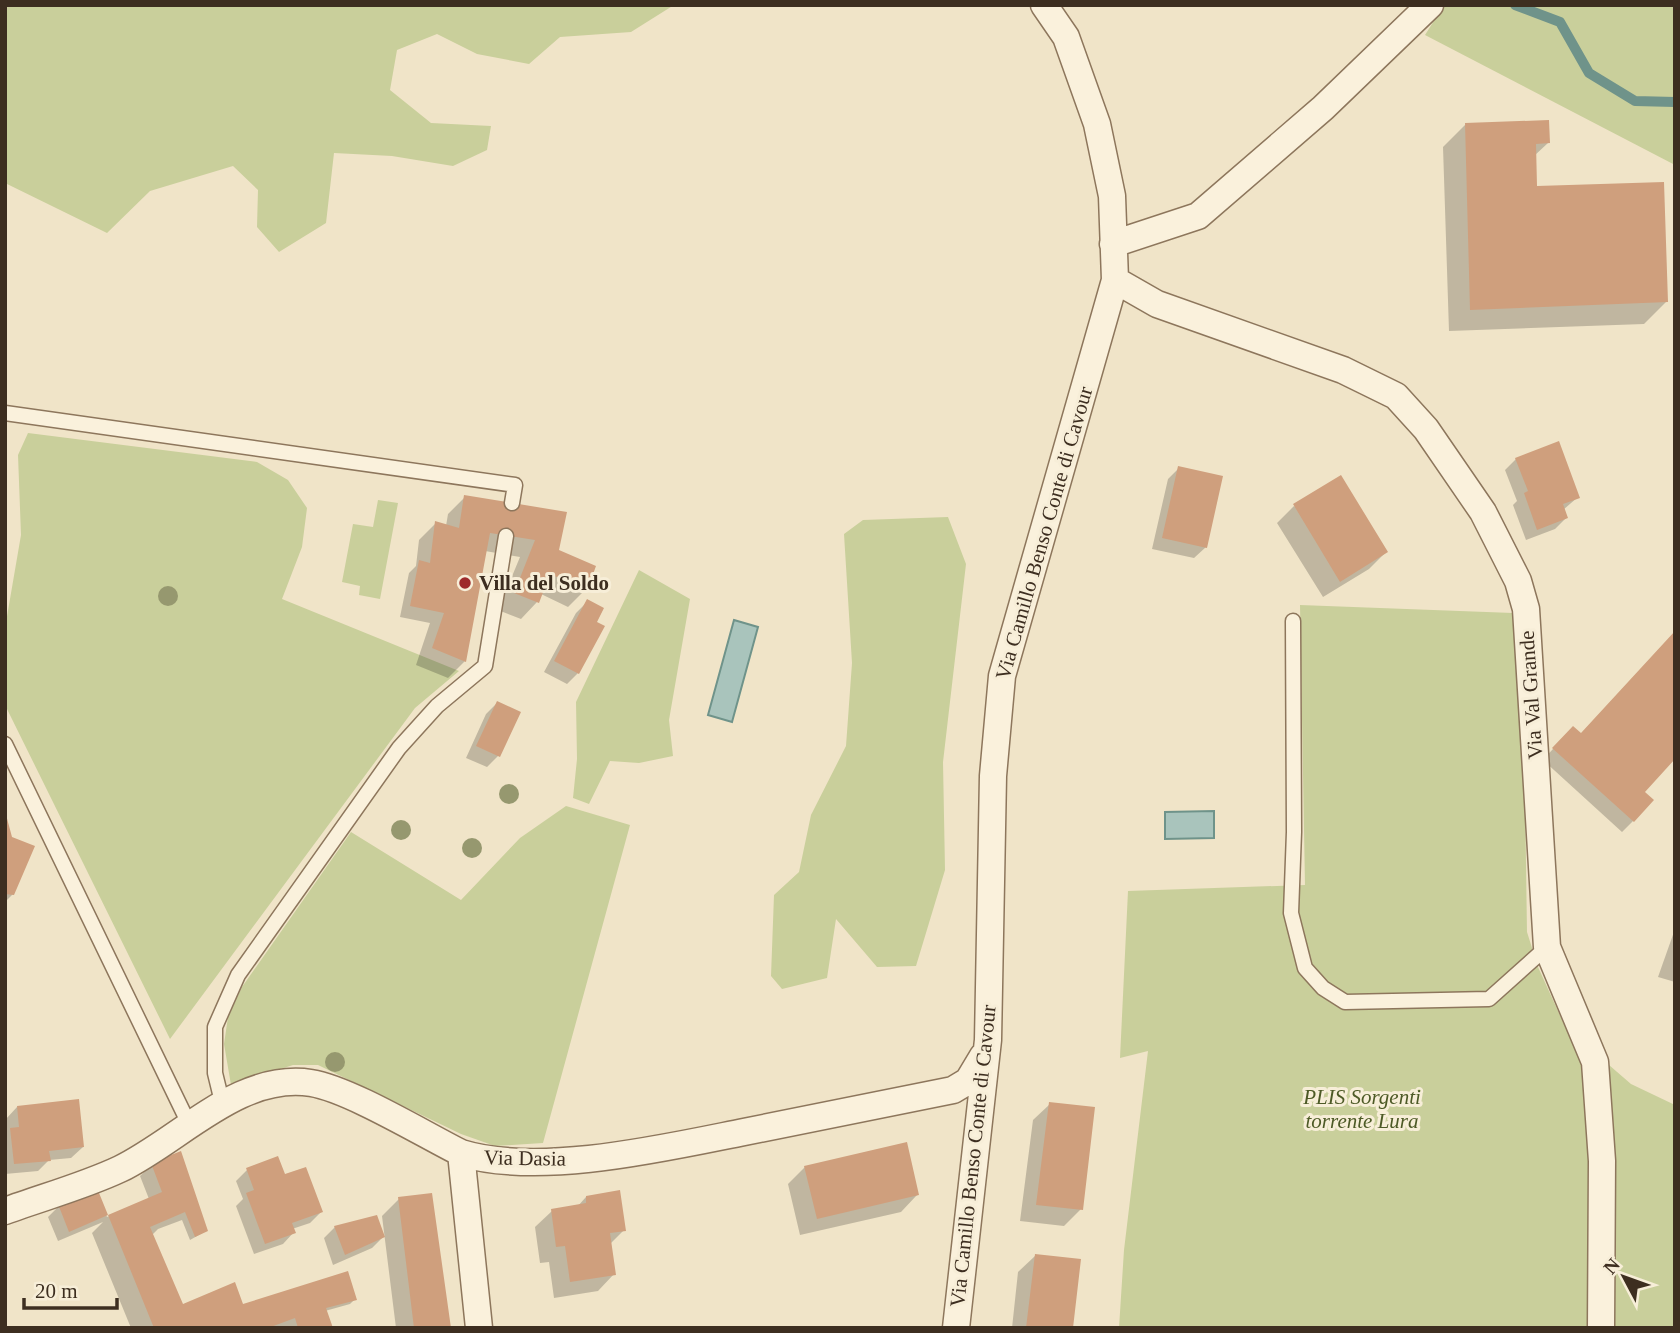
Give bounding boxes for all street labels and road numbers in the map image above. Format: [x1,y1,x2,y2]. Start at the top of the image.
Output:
street label: Via Camillo Benso Conte di Cavour [991,384,1097,682]
street label: Via Val Grande [1515,630,1547,760]
street label: Via Camillo Benso Conte di Cavour [945,1004,1001,1308]
street label: Via Dasia [484,1145,567,1171]

